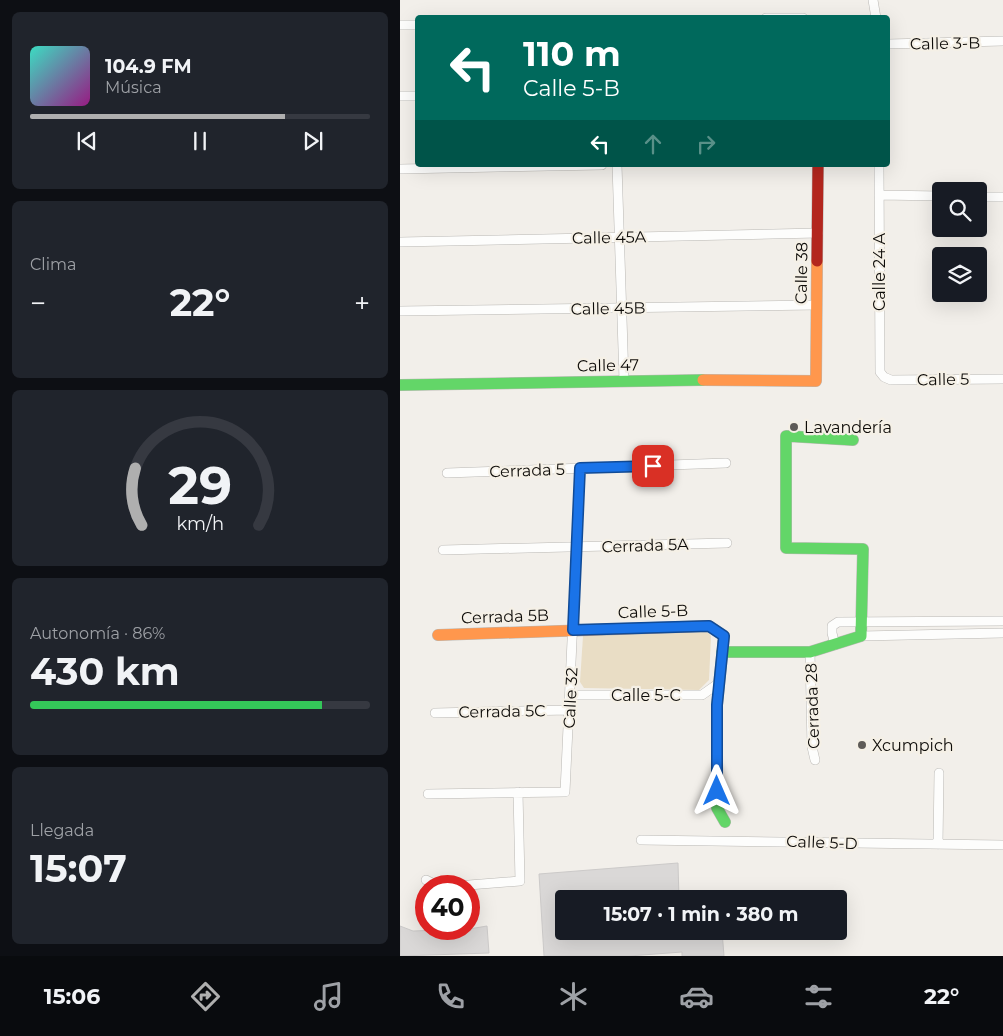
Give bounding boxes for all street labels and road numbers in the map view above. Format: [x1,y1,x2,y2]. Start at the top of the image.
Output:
street label: Calle 3-B [910,33,980,54]
street label: Calle 45A [572,227,647,248]
street label: Calle 24 A [870,232,889,311]
street label: Calle 38 [791,242,812,304]
street label: Calle 45B [570,298,646,319]
street label: Calle 47 [577,355,639,376]
street label: Calle 5 [917,370,969,389]
street label: Cerrada 5 [489,460,565,481]
street label: Cerrada 5A [601,534,689,557]
street label: Calle 5-B [618,601,689,622]
street label: Cerrada 5B [461,605,549,628]
street label: Cerrada 28 [802,663,823,749]
street label: Calle 32 [559,667,582,729]
street label: Calle 5-C [611,686,681,705]
street label: Cerrada 5C [458,701,546,722]
street label: Calle 5-D [786,832,858,853]

